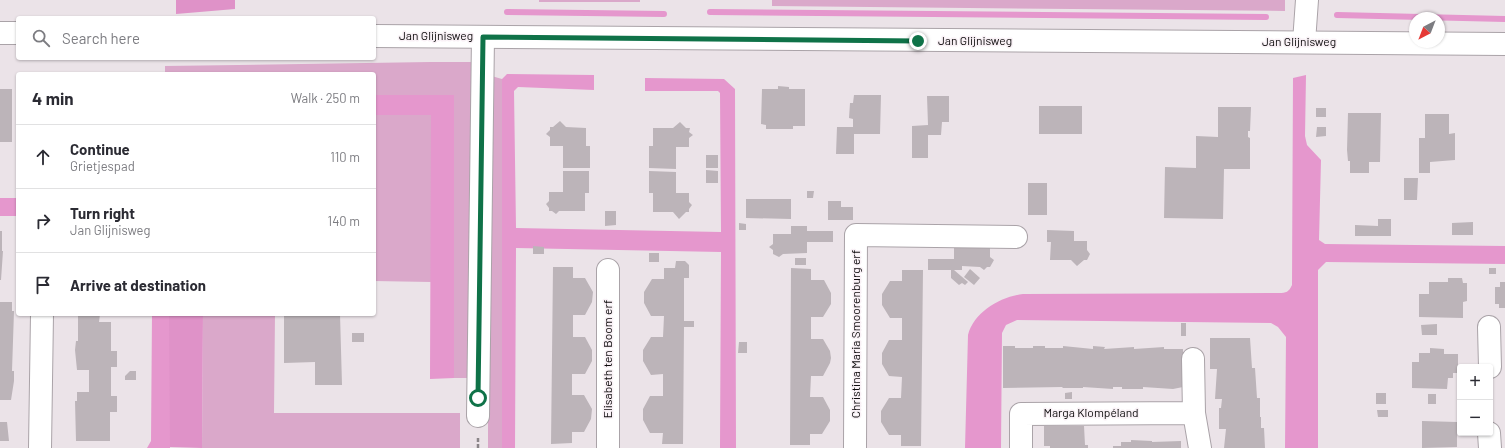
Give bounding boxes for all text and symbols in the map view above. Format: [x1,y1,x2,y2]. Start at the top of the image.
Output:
north arrow [1409,12,1445,48]
search box [16,16,376,60]
icon: search [30,27,52,49]
street label: Jan Glijnisweg [399,28,473,42]
text: Search here [62,29,140,47]
route end [909,32,927,50]
street label: Jan Glijnisweg [938,33,1012,47]
street label: Jan Glijnisweg [1262,34,1336,48]
text: 4 min [32,88,74,108]
text: Walk · 250 m [291,90,360,106]
text: Continue [70,140,130,158]
icon: ahead [32,146,54,168]
text: 110 m [330,149,360,165]
text: Grietjespad [70,158,135,174]
text: Turn right [70,204,135,222]
icon: right [32,210,54,232]
text: 140 m [328,213,360,229]
text: Jan Glijnisweg [70,222,150,238]
street label: Christina Maria Smoorenburg erf [848,250,862,418]
icon: arrive [32,274,54,296]
text: Arrive at destination [70,276,206,294]
street label: Elisabeth ten Boom erf [600,300,614,418]
map controls [1457,364,1493,436]
button: + [1457,364,1493,400]
route start [469,389,487,407]
button: − [1457,400,1493,436]
street label: Marga Klompéland [1043,405,1139,419]

